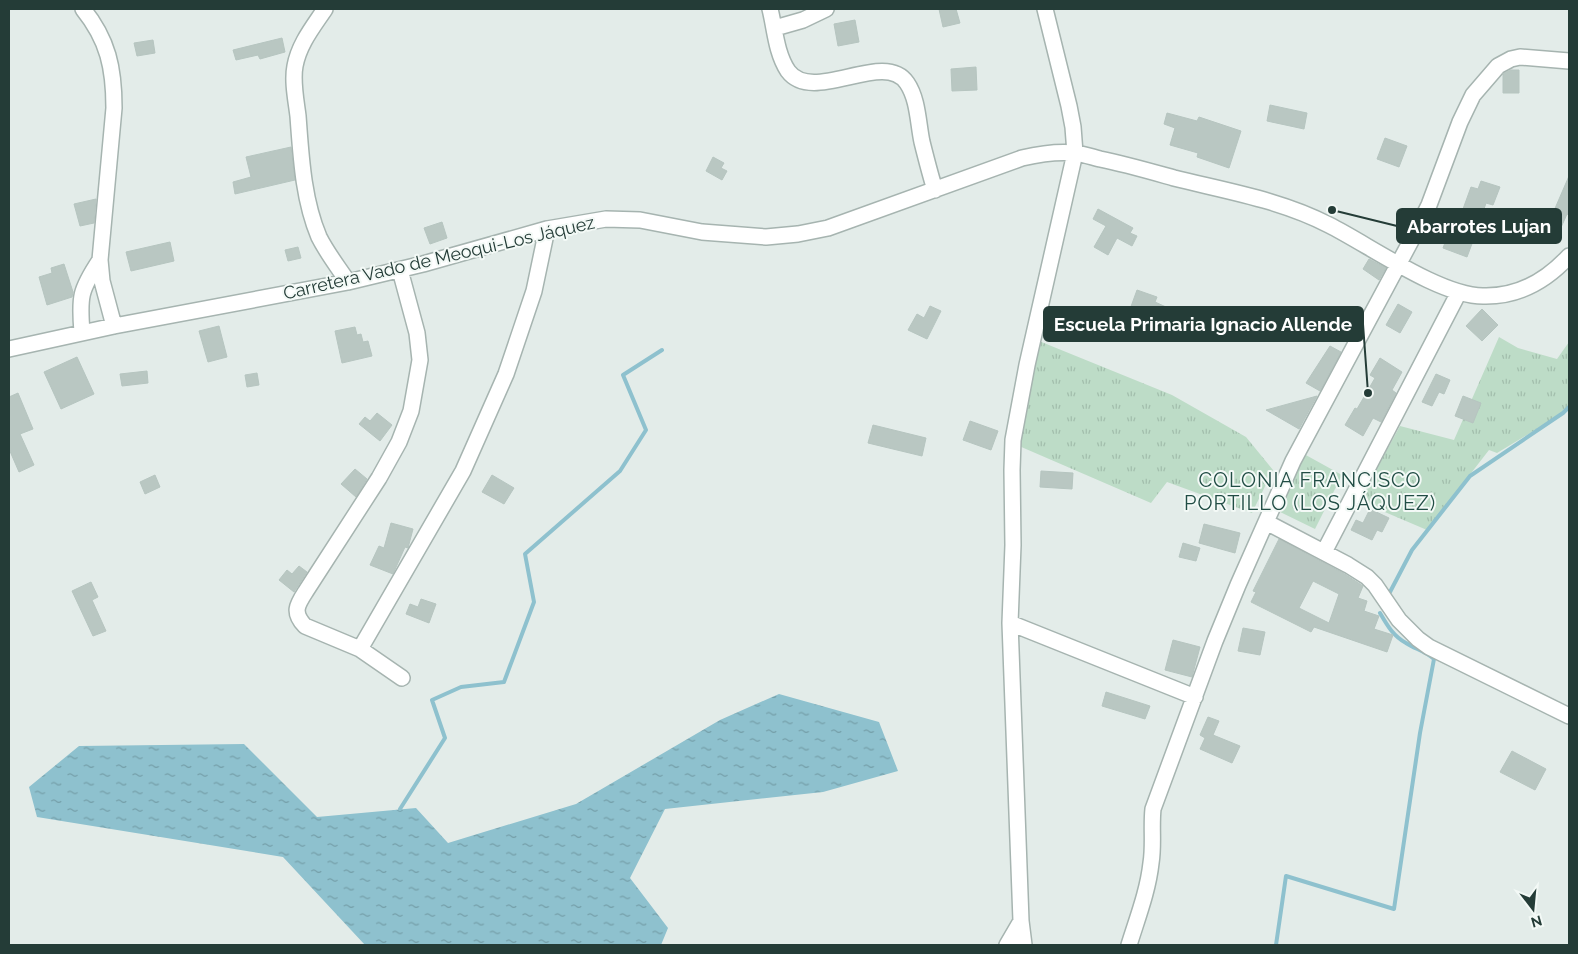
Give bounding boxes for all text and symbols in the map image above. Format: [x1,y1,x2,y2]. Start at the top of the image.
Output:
callout: Abarrotes Lujan [1397,209,1561,243]
street label: Carretera Vado de Meoqui-Los Jáquez [281,211,597,304]
text: Abarrotes Lujan [1407,215,1551,237]
callout: Escuela Primaria Ignacio Allende [1044,307,1363,341]
text: Escuela Primaria Ignacio Allende [1054,313,1352,335]
district label: COLONIA FRANCISCO PORTILLO (LOS JÁQUEZ) [1184,468,1436,515]
north arrow [1508,884,1558,934]
text: N [1529,912,1544,931]

